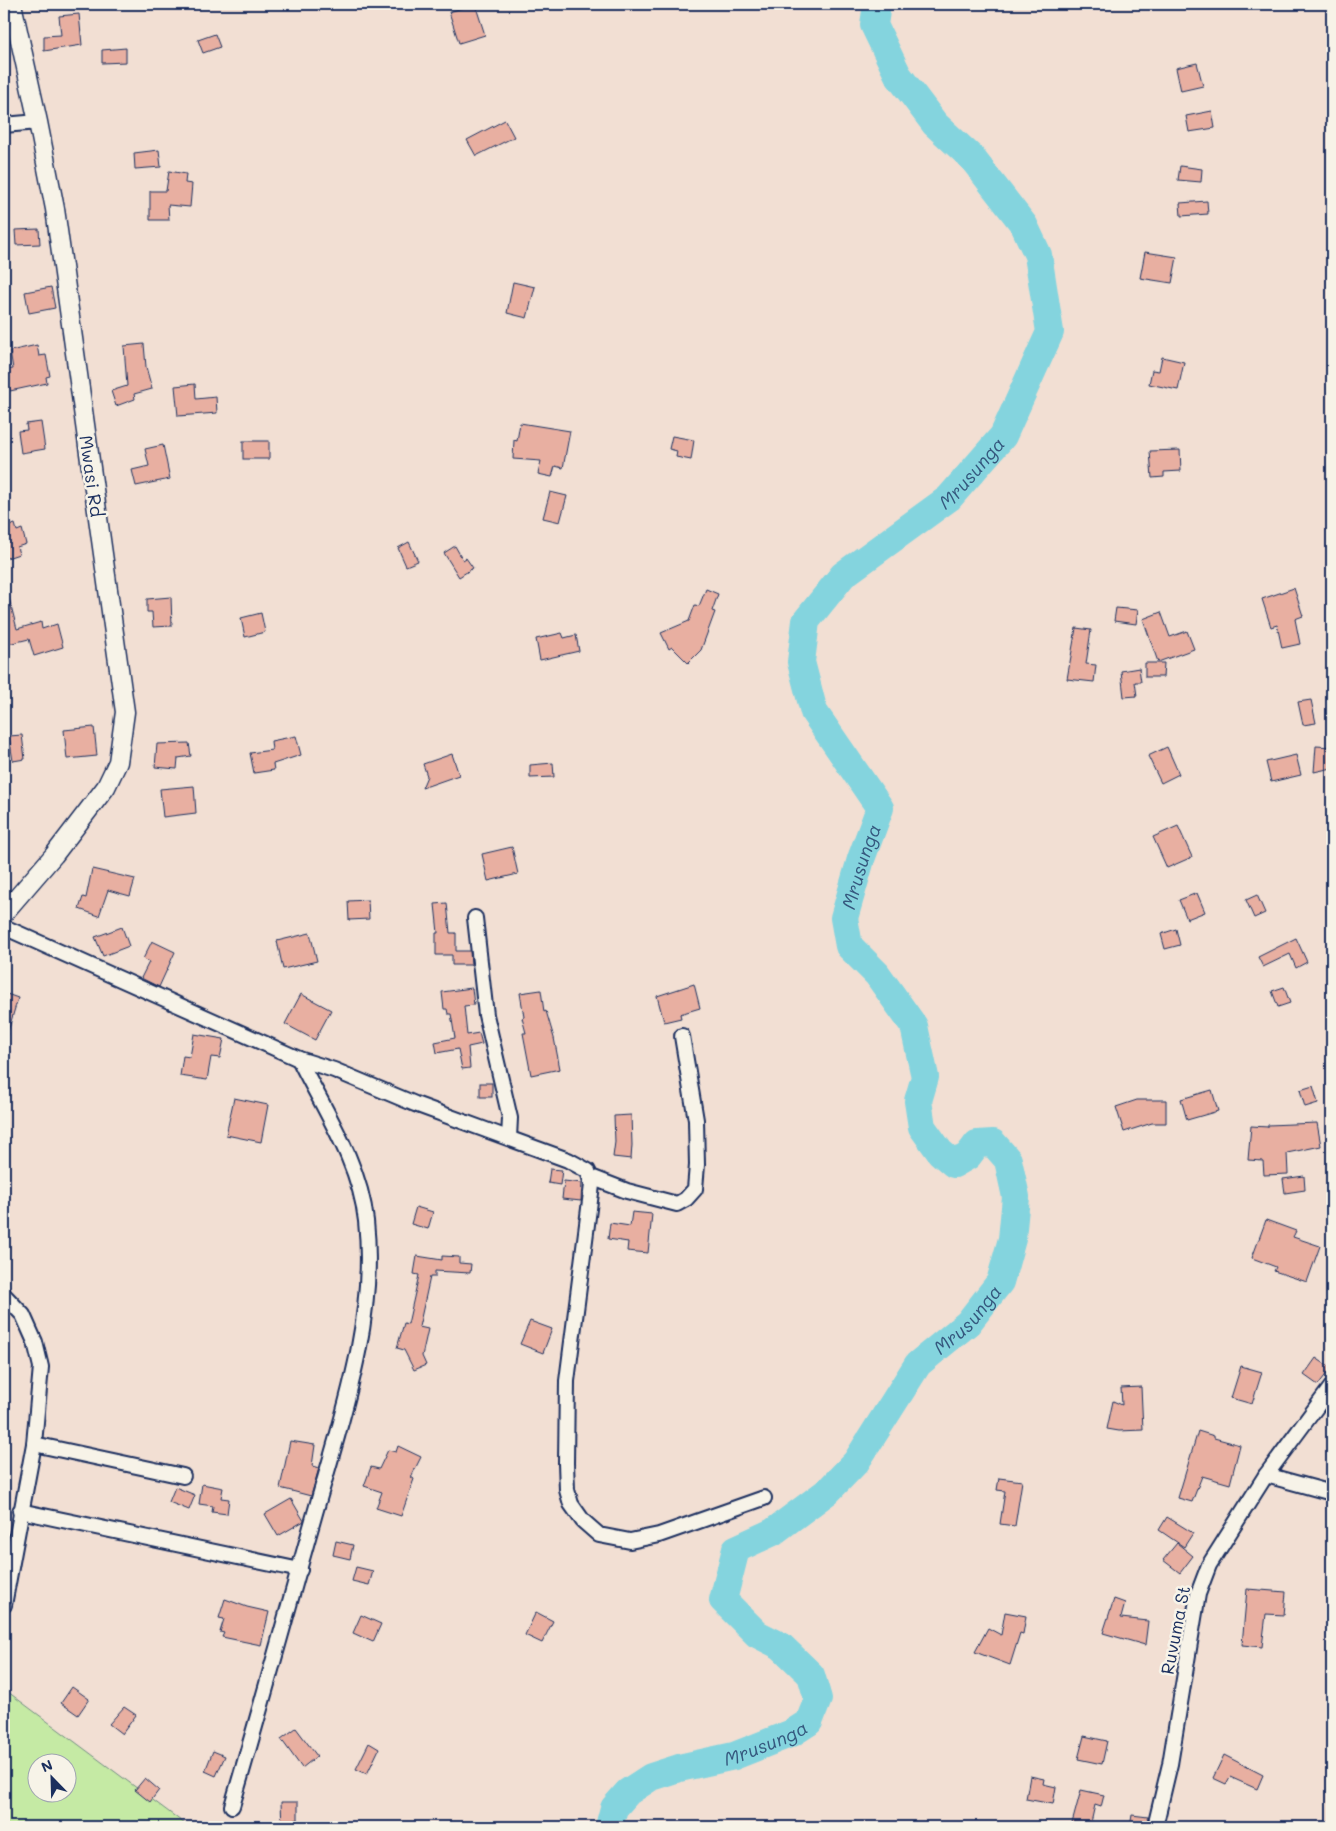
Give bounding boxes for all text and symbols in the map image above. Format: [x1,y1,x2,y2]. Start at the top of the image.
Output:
water label: Mrusunga [933,431,1009,514]
street label: Mwasi Rd [74,433,110,519]
water label: Mrusunga [835,820,886,912]
water label: Mrusunga [928,1279,1006,1359]
street label: Ruvuma St [1155,1583,1195,1677]
water label: Mrusunga [721,1714,812,1770]
north arrow [28,1754,78,1804]
text: N [38,1755,55,1776]

